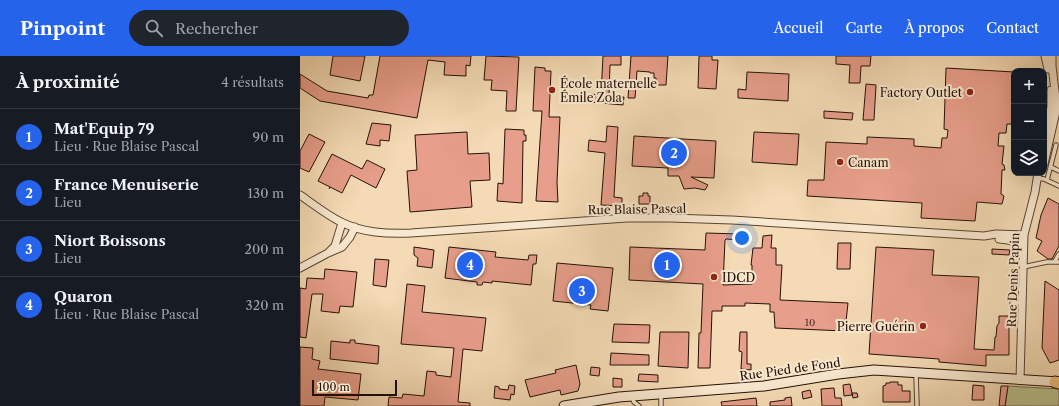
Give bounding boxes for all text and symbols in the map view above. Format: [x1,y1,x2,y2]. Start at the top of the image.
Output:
search box [129,10,409,46]
text: Pinpoint [20,17,105,40]
icon: search [143,17,165,39]
text: Rechercher [175,19,258,38]
text: Accueil [774,19,824,37]
text: Carte [846,19,882,37]
text: À propos [904,19,964,37]
text: Contact [986,19,1039,37]
map controls [1011,68,1047,176]
button: + [1011,68,1047,104]
text: À proximité [16,72,120,92]
text: 4 résultats [221,74,284,90]
place label: École maternelle Émile Zola [560,75,657,105]
marker: École maternelle Émile Zola [547,85,557,95]
place label: Factory Outlet [880,85,963,100]
marker: Factory Outlet [965,87,975,97]
button: − [1011,104,1047,140]
text: Mat'Equip 79 [54,119,154,138]
text: 1 [26,129,32,145]
text: 90 m [253,129,284,145]
text: Lieu · Rue Blaise Pascal [54,138,199,154]
pin: 2 [661,138,687,168]
button: layers [1011,140,1047,176]
place label: Canam [848,155,889,170]
marker: Canam [835,157,845,167]
text: France Menuiserie [54,175,199,194]
text: 2 [25,185,33,201]
text: 130 m [248,185,284,201]
text: Lieu [54,194,82,210]
street label: Rue Blaise Pascal [588,201,687,217]
your location [732,228,752,248]
text: Niort Boissons [54,231,166,250]
street label: Rue Denis Papin [1004,232,1022,328]
text: 3 [25,241,33,257]
text: 200 m [244,241,284,257]
text: Lieu [54,250,82,266]
pin: 4 [457,250,483,280]
pin: 1 [654,250,680,280]
place label: IDCD [722,270,755,285]
marker: IDCD [709,272,719,282]
pin: 3 [569,276,595,306]
text: Quaron [54,287,113,306]
text: 4 [25,297,33,313]
text: 320 m [246,297,284,313]
text: Lieu · Rue Blaise Pascal [54,306,199,322]
house number: 10 [805,316,815,329]
place label: Pierre Guérin [837,319,915,334]
marker: Pierre Guérin [918,321,928,331]
street label: Rue Pied de Fond [739,354,842,383]
scale bar [312,378,397,397]
text: 100 m [318,380,350,394]

